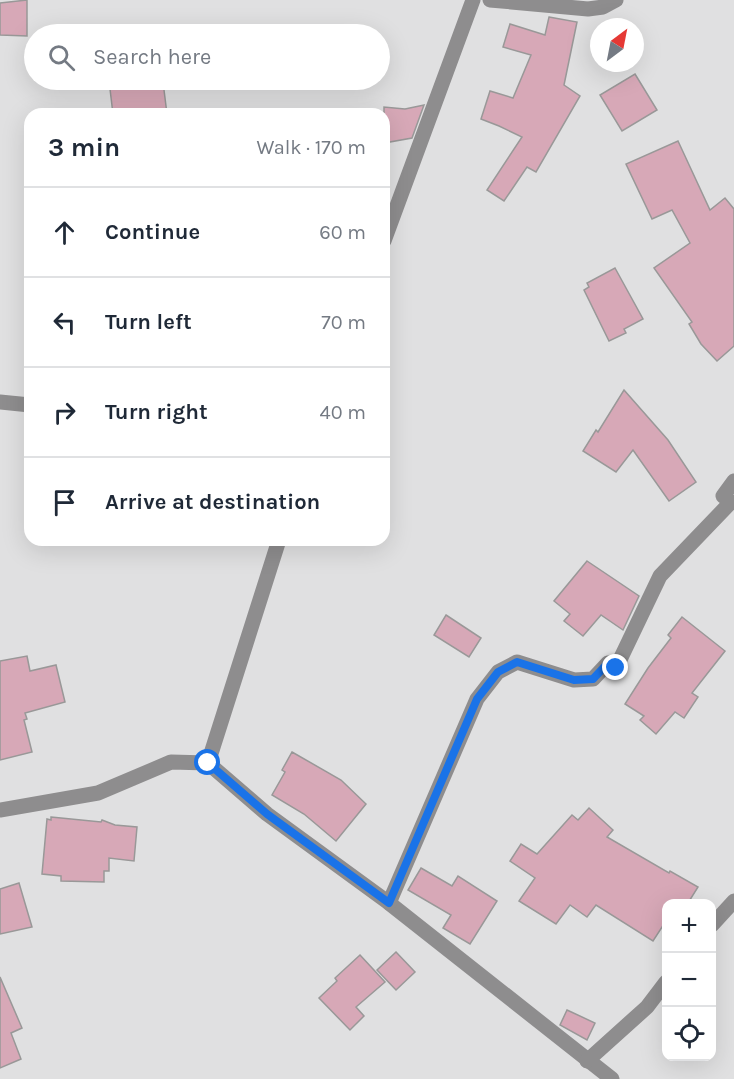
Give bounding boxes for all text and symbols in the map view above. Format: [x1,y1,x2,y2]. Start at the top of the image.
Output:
north arrow [590,18,644,72]
search box [24,24,390,90]
icon: search [45,41,78,74]
text: Search here [93,44,211,70]
text: 3 min [48,132,120,163]
text: Walk · 170 m [256,136,366,159]
icon: ahead [48,216,81,249]
text: Continue [105,219,200,245]
text: 60 m [319,221,366,244]
icon: left [48,306,81,339]
text: Turn left [105,309,192,335]
text: 70 m [321,311,366,334]
icon: right [48,396,81,429]
text: Turn right [105,399,208,425]
text: 40 m [320,401,366,424]
icon: arrive [48,486,81,519]
text: Arrive at destination [105,489,320,515]
route end [602,654,628,680]
route start [194,749,220,775]
map controls [662,899,716,1061]
button: + [662,899,716,953]
button: − [662,953,716,1007]
button: locate [662,1007,716,1061]

